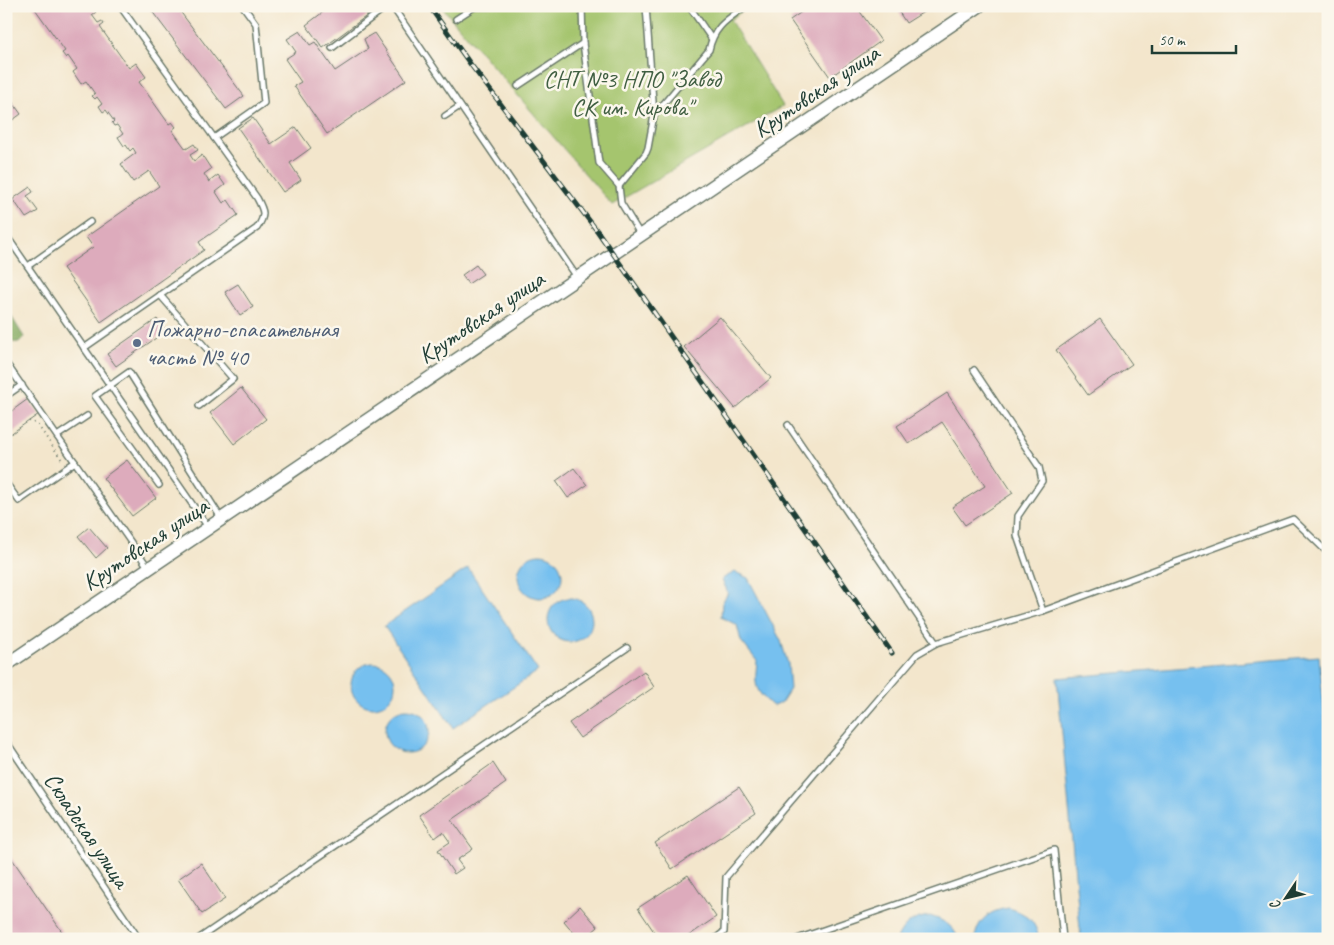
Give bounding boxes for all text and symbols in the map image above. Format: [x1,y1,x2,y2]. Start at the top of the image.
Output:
scale bar [1152,22,1235,54]
text: 50 m [1159,31,1186,50]
street label: Крутовская улица [747,37,886,144]
park label: СНТ №3 НПО "Завод СК им. Кирова" [544,64,723,122]
street label: Крутовская улица [412,263,551,370]
place label: Пожарно-спасательная часть № 40 [147,314,339,372]
marker: Пожарно-спасательная часть № 40 [131,337,143,349]
street label: Крутовская улица [76,490,215,597]
street label: Складская улица [37,766,138,895]
north arrow [1262,872,1312,922]
text: С [1266,896,1285,913]

